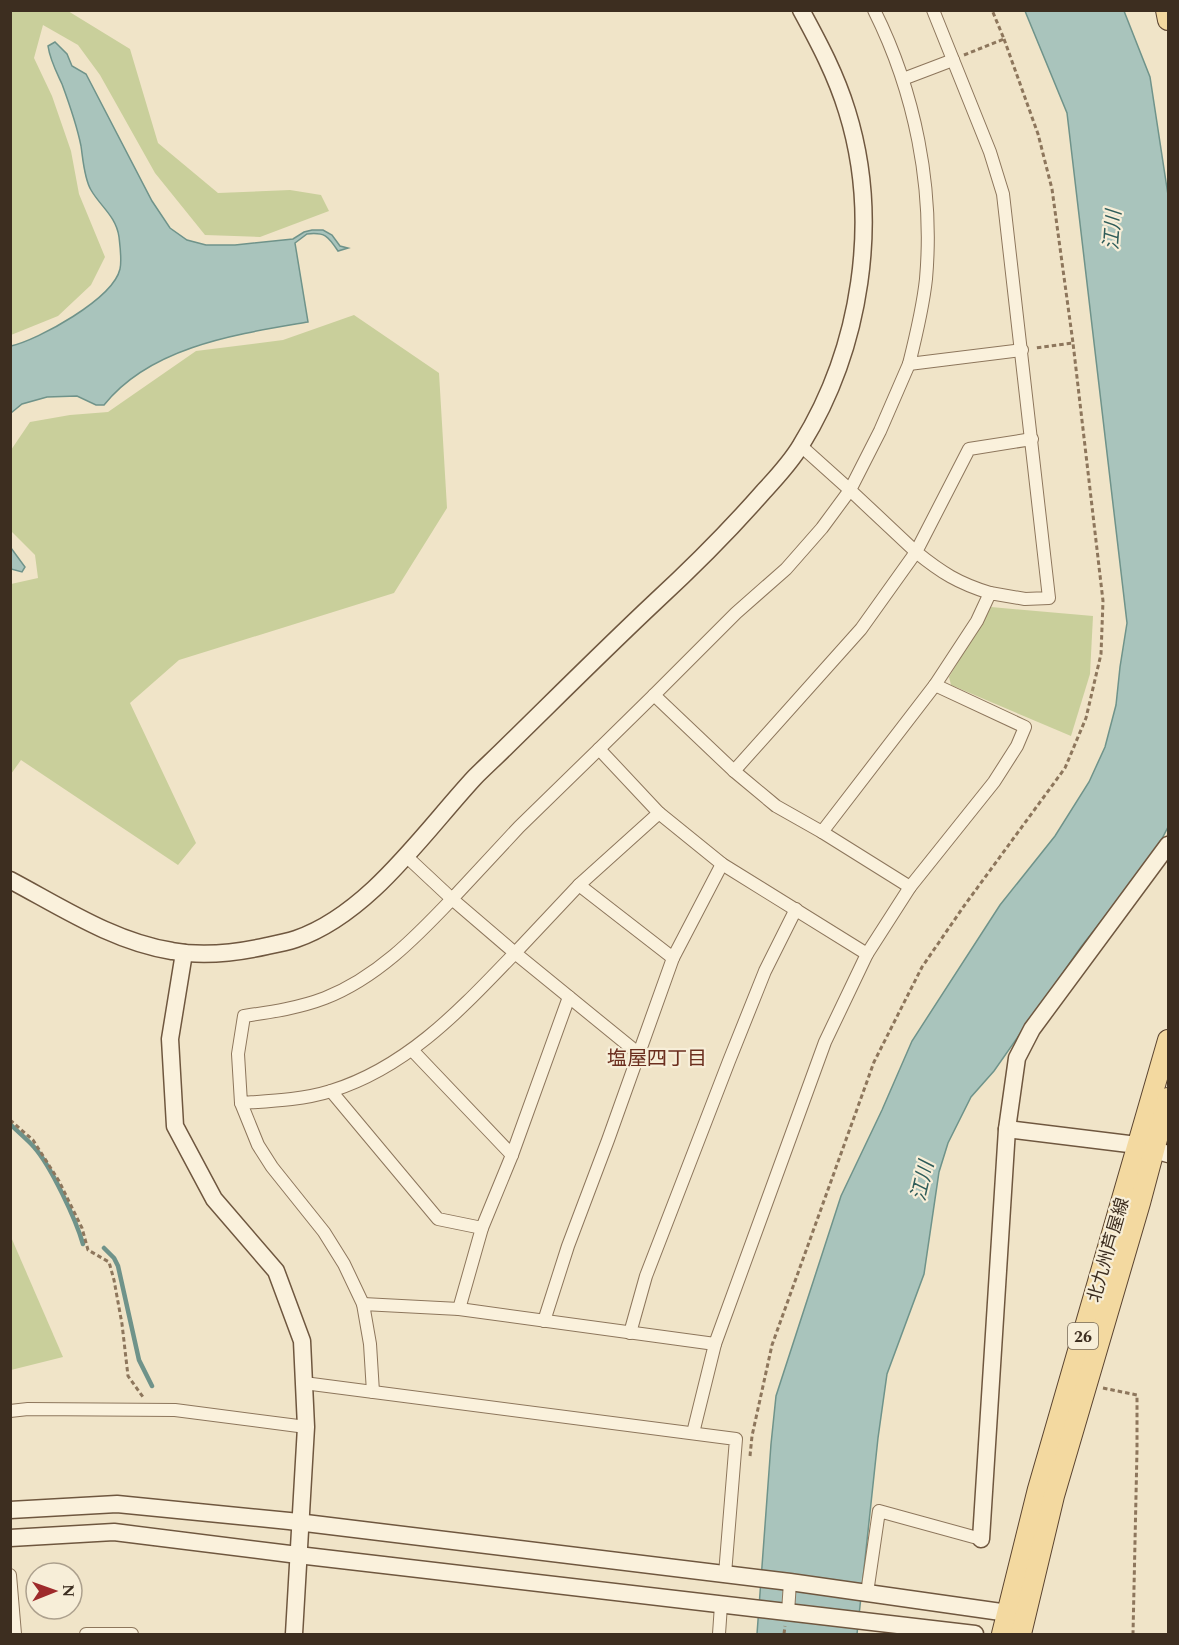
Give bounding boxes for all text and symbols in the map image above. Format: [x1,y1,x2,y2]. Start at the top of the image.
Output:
water label: 江川 [1097,207,1129,251]
district label: 塩屋四丁目 [607,1044,707,1074]
water label: 江川 [904,1156,943,1204]
street label: 北九州芦屋線 [1081,1195,1136,1306]
road number: 26 [1068,1323,1098,1349]
north arrow [24,1561,84,1621]
text: N [56,1584,80,1597]

